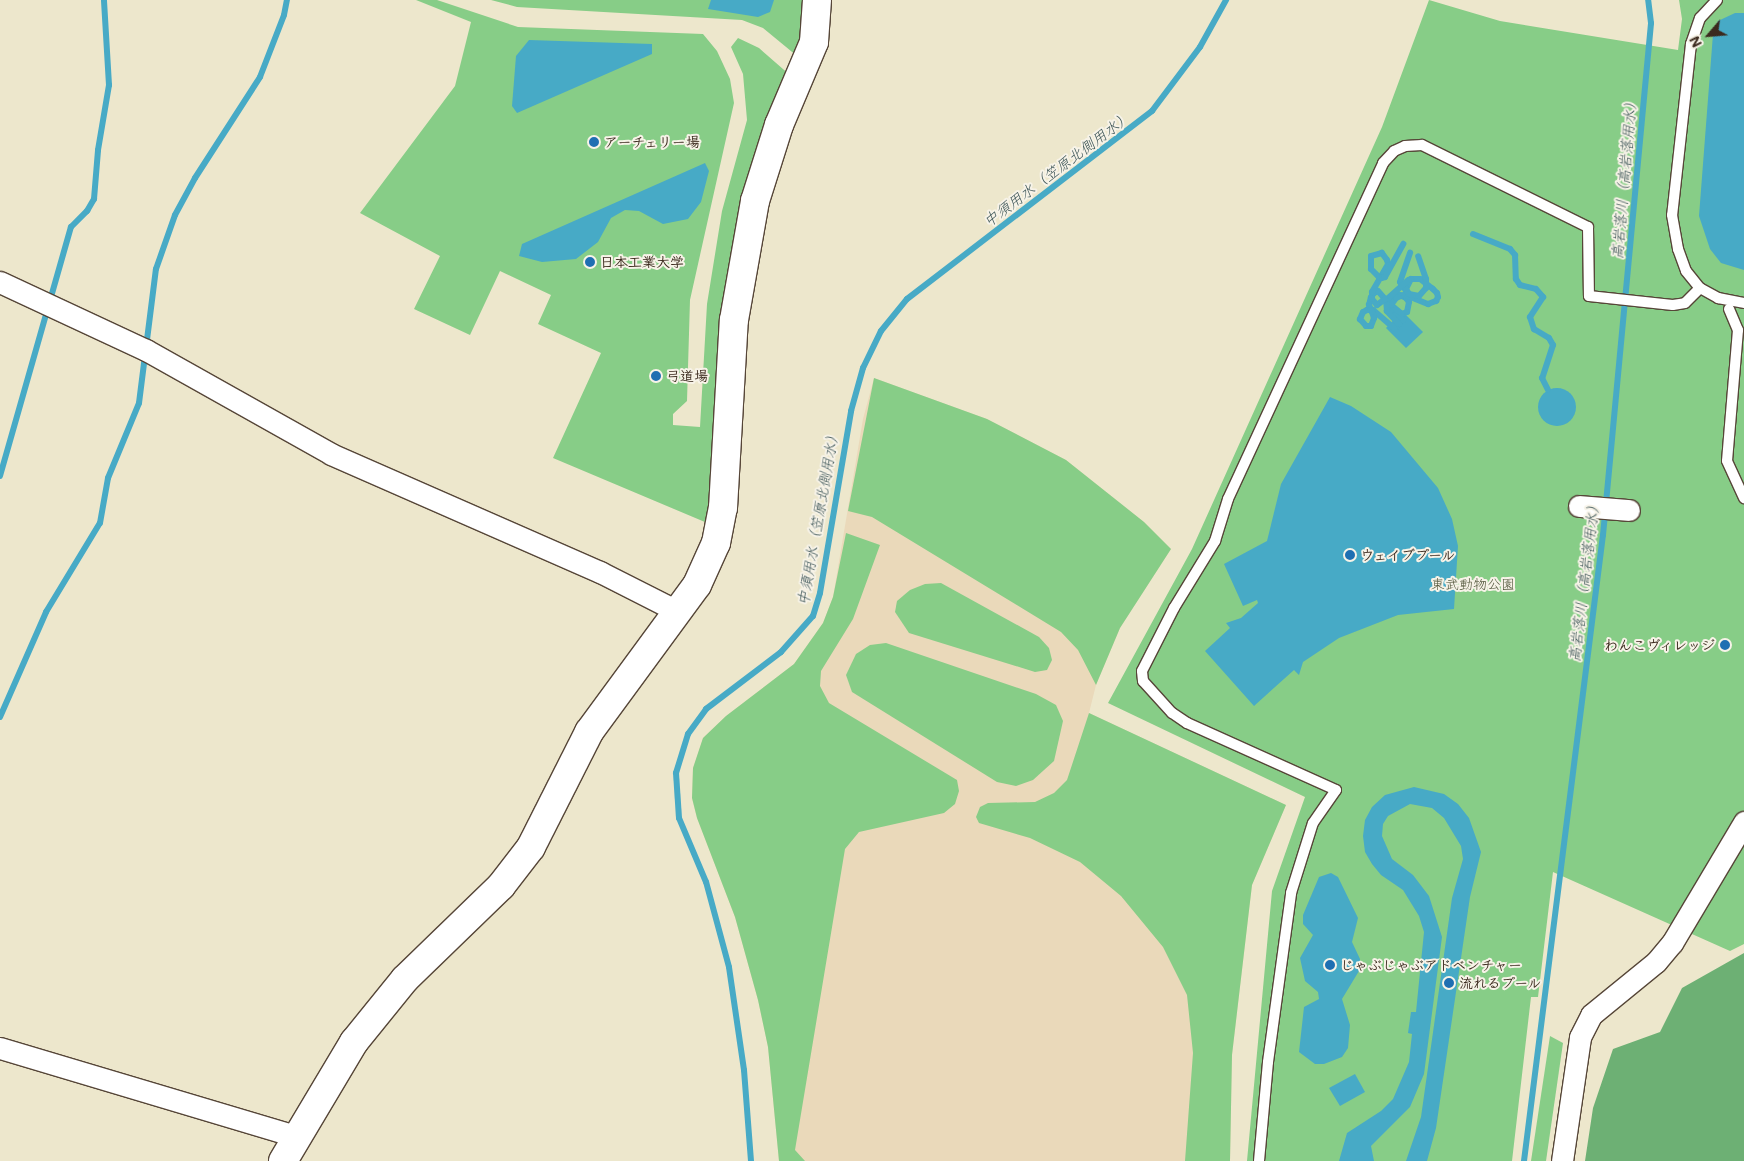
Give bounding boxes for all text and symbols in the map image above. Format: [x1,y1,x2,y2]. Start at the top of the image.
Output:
north arrow [1684,10,1734,60]
text: N [1684,33,1706,51]
water label: 高岩落川（高岩落用水） [1608,94,1640,260]
water label: 中須用水（笠原北側用水） [980,108,1134,230]
place label: アーチェリー場 [604,134,701,150]
marker: アーチェリー場 [588,136,600,148]
place label: 日本工業大学 [600,254,684,270]
marker: 日本工業大学 [584,256,596,268]
place label: 弓道場 [666,368,708,384]
marker: 弓道場 [650,370,662,382]
water label: 中須用水（笠原北側用水） [794,427,842,607]
water label: 高岩落川（高岩落用水） [1565,497,1603,663]
place label: ウェイブプール [1360,547,1457,563]
marker: ウェイブプール [1344,549,1356,561]
park label: 東武動物公園 [1431,576,1515,592]
place label: わんこヴィレッジ [1603,637,1715,653]
marker: わんこヴィレッジ [1719,639,1731,651]
place label: じゃぶじゃぶアドベンチャー [1340,957,1522,973]
marker: じゃぶじゃぶアドベンチャー [1324,959,1336,971]
place label: 流れるプール [1459,975,1542,991]
marker: 流れるプール [1443,977,1455,989]

